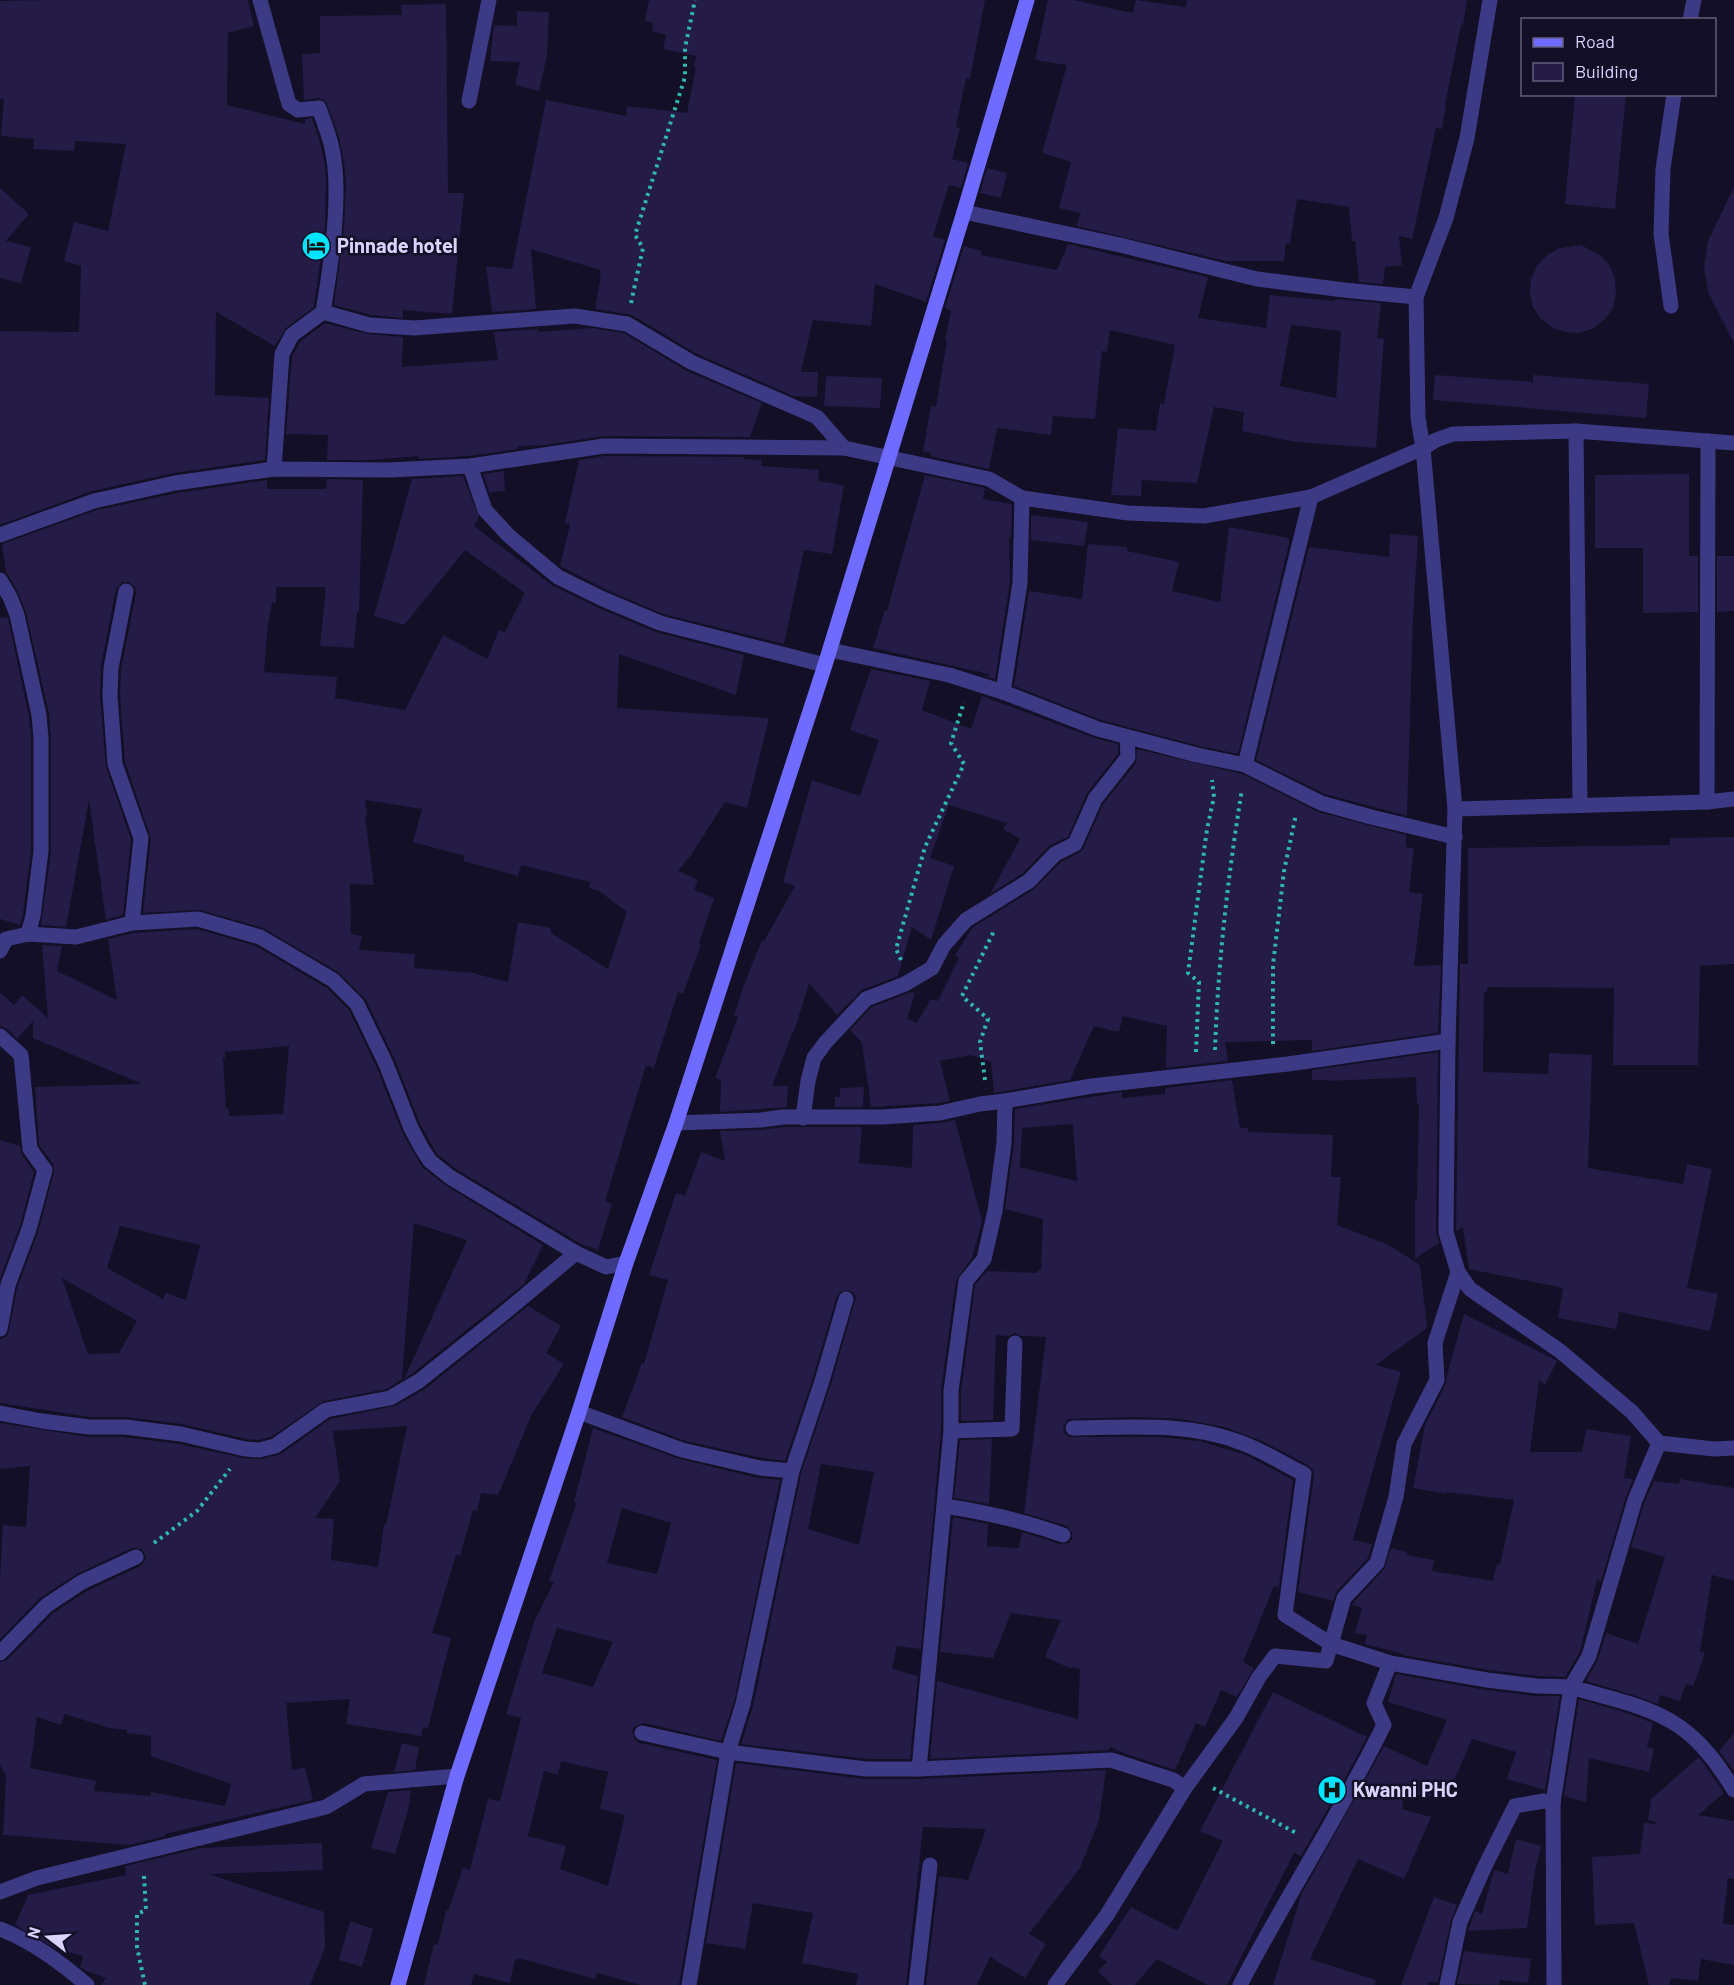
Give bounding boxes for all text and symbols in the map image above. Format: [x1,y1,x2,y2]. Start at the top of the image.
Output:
legend [1521,18,1716,96]
text: Road [1575,30,1615,52]
text: Building [1575,60,1638,82]
hotel icon: Pinnade hotel [300,230,332,262]
place label: Pinnade hotel [337,233,458,257]
hospital icon: Kwanni PHC [1316,1774,1348,1806]
place label: Kwanni PHC [1353,1777,1458,1801]
north arrow [18,1907,78,1967]
text: N [23,1925,44,1940]

